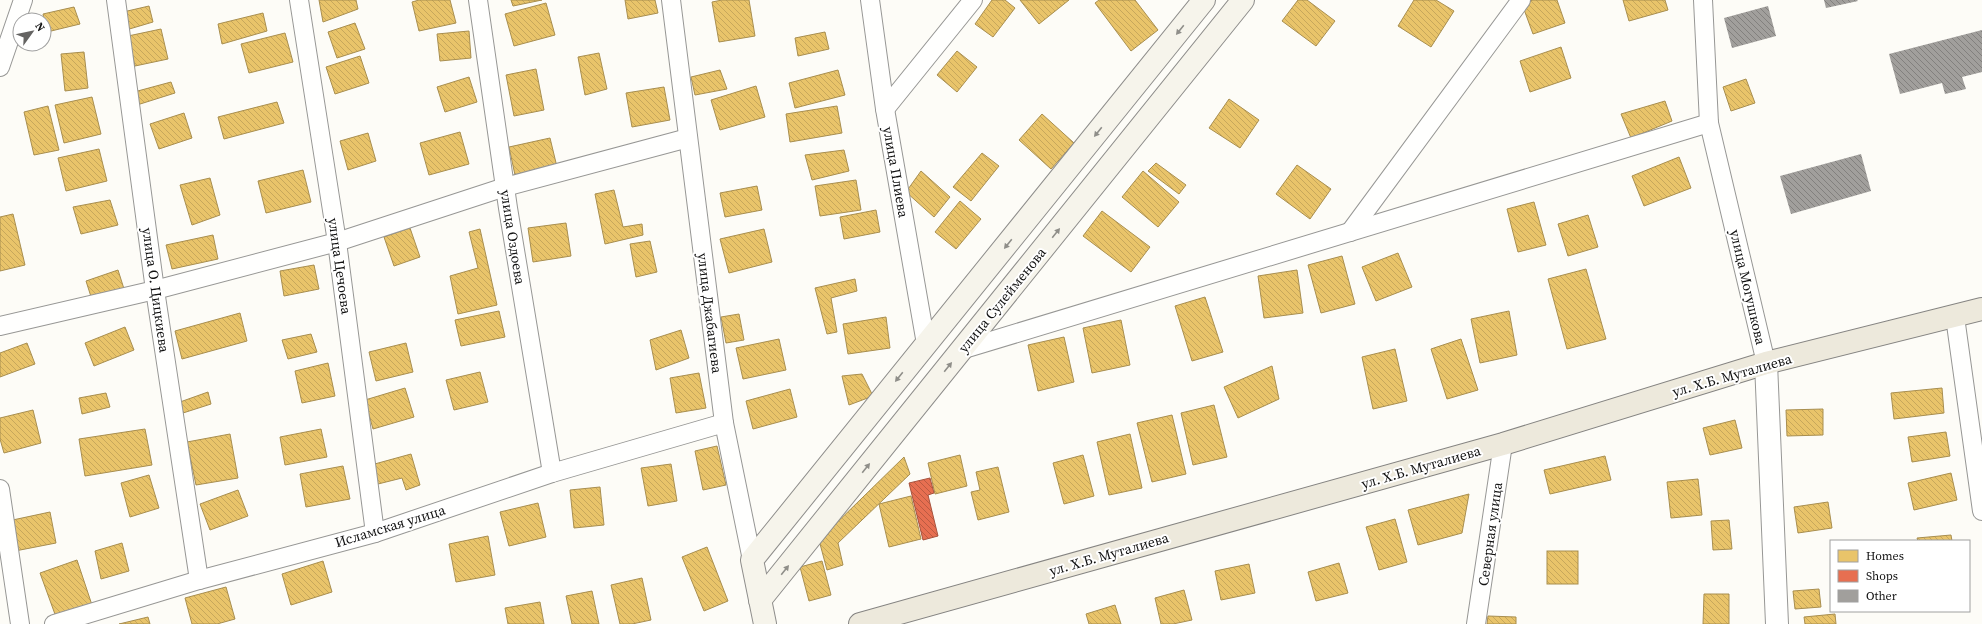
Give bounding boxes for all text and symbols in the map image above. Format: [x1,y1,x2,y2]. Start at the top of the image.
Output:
north arrow [12,12,52,52]
text: N [31,19,48,34]
one-way arrow [1175,25,1184,36]
street label: улица Плиева [878,125,914,220]
one-way arrow [1094,126,1103,137]
street label: улица Оздоева [496,188,531,287]
street label: улица Цечоева [323,217,357,316]
street label: улица О. Цицкиева [137,226,175,355]
one-way arrow [1051,227,1060,238]
street label: улица Могушкова [1725,227,1771,347]
one-way arrow [1003,238,1012,249]
street label: улица Сулейменова [953,242,1051,357]
street label: улица Джабагиева [693,252,727,375]
street label: ул. Х.Б. Муталиева [1670,348,1795,402]
one-way arrow [943,361,952,372]
one-way arrow [895,372,904,383]
street label: ул. Х.Б. Муталиева [1359,440,1484,494]
one-way arrow [862,463,871,474]
street label: Северная улица [1473,480,1507,587]
street label: Исламская улица [332,499,449,552]
street label: ул. Х.Б. Муталиева [1047,527,1172,581]
legend [1830,540,1970,612]
text: Homes [1866,548,1904,564]
one-way arrow [780,564,789,575]
text: Shops [1866,568,1898,584]
text: Other [1866,588,1897,604]

